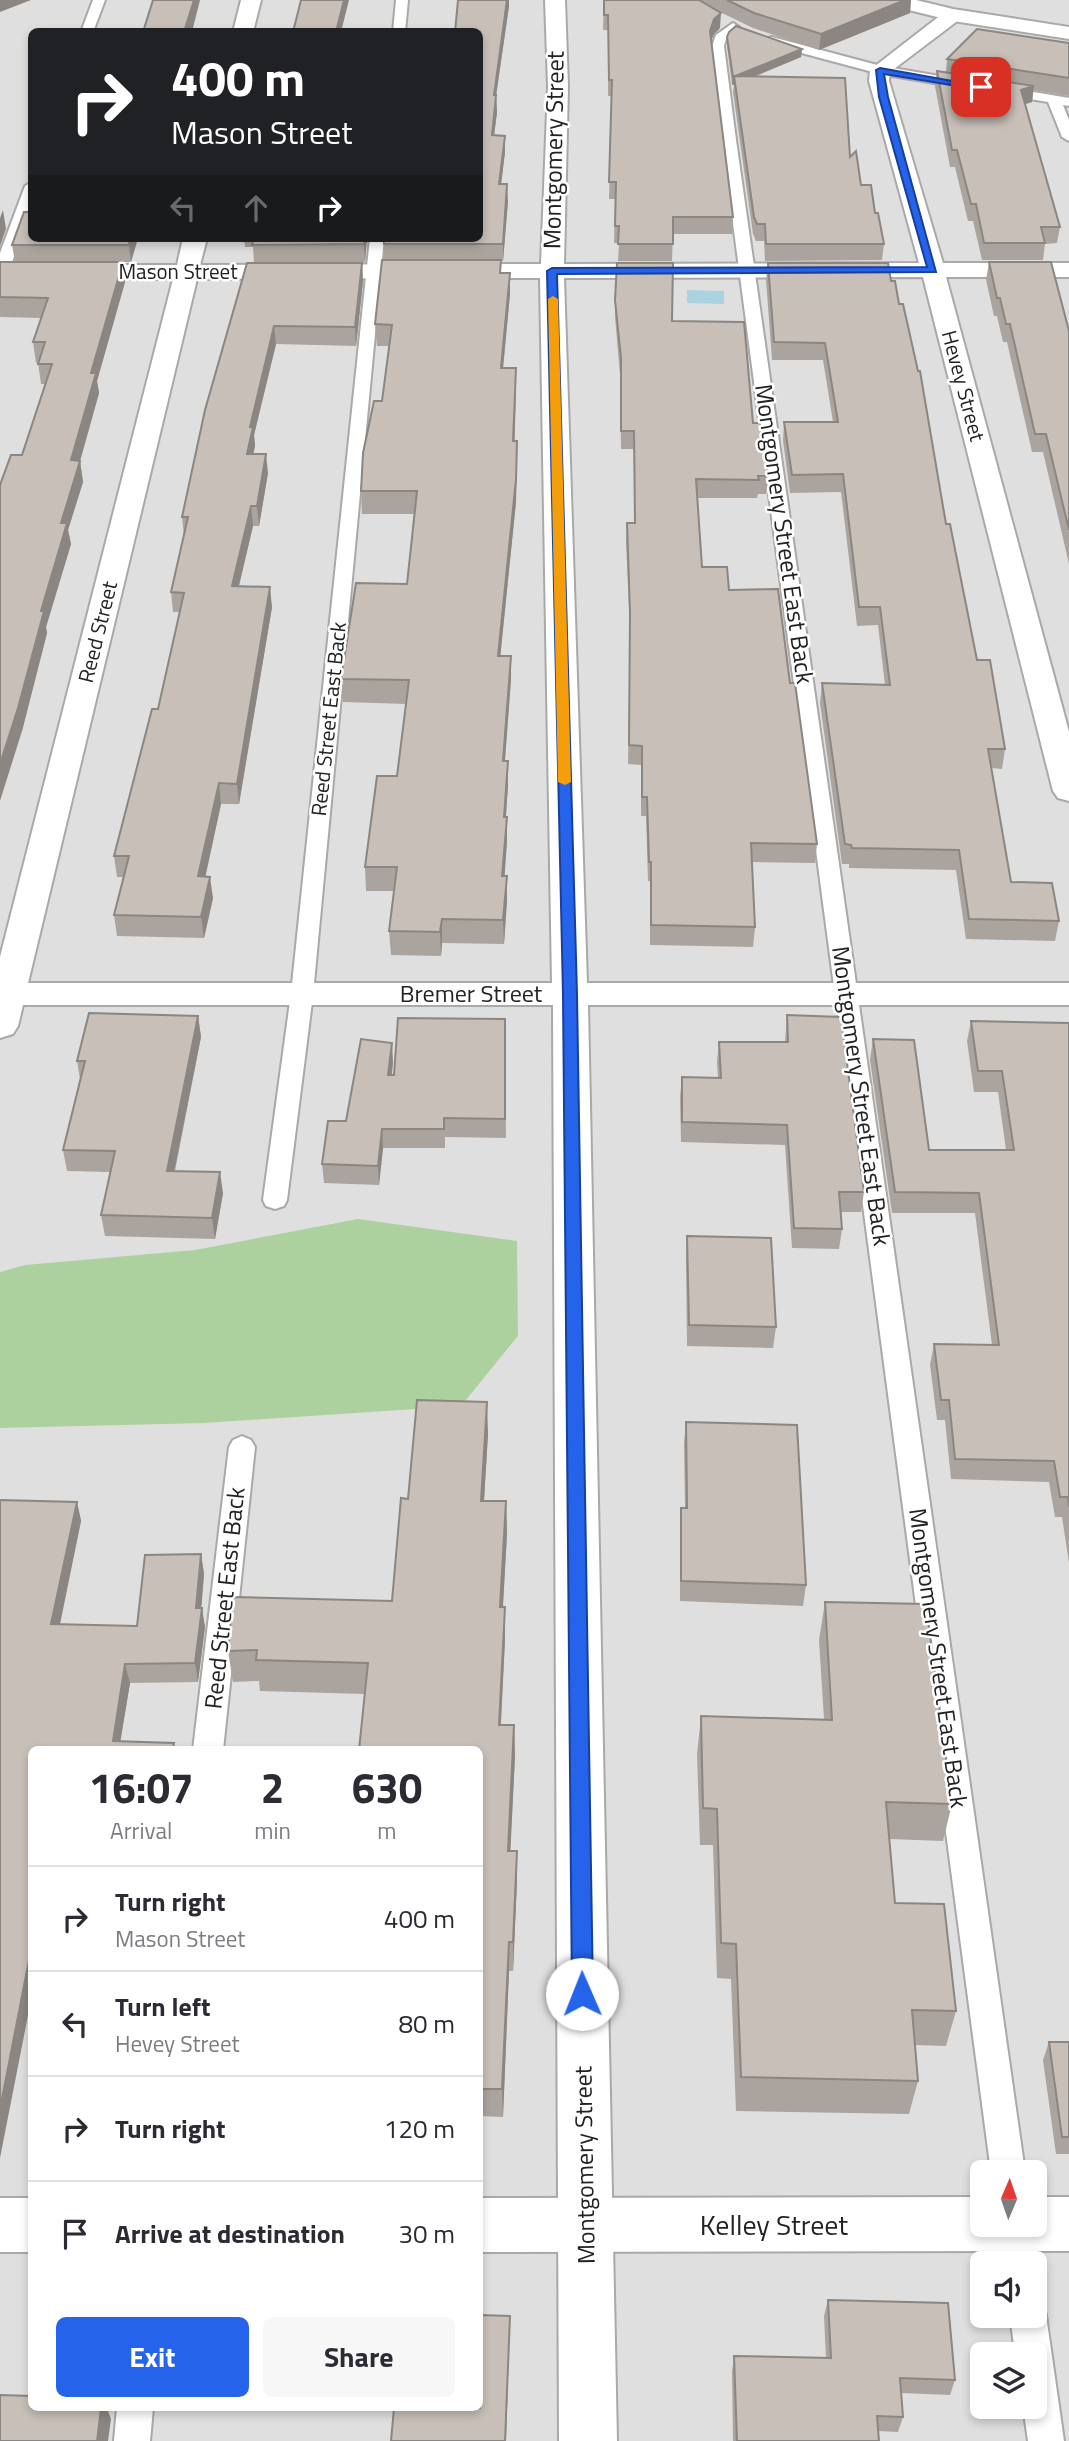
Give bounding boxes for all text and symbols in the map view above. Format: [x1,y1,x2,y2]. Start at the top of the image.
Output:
text: 400 m [171,40,305,115]
street label: Montgomery Street [533,50,573,249]
icon: right [56,56,147,147]
pin [951,57,1011,117]
icon: arrive [962,68,1000,106]
text: Mason Street [171,108,352,156]
icon: left [164,189,202,227]
icon: ahead [237,189,275,227]
icon: right [310,189,348,227]
street label: Mason Street [118,255,238,287]
street label: Hevey Street [934,327,994,445]
street label: Montgomery Street East Back [746,382,824,687]
street label: Reed Street [69,577,125,686]
street label: Reed Street East Back [302,620,354,818]
street label: Montgomery Street East Back [823,944,901,1249]
street label: Bremer Street [400,975,543,1011]
street label: Reed Street East Back [194,1485,254,1711]
street label: Montgomery Street East Back [900,1506,978,1811]
text: 16:07 [89,1755,194,1819]
text: 2 [261,1755,284,1819]
text: 630 [352,1755,422,1819]
text: Arrival [110,1813,172,1848]
text: min [254,1813,291,1848]
text: m [377,1813,397,1848]
text: Turn right [115,1882,226,1921]
text: 400 m [384,1899,455,1938]
icon: right [56,1900,94,1938]
text: Mason Street [115,1921,245,1956]
position arrow [545,1957,619,2031]
text: Turn left [115,1987,210,2026]
text: 80 m [398,2004,455,2043]
icon: left [56,2005,94,2043]
text: Hevey Street [115,2026,240,2061]
street label: Montgomery Street [564,2065,604,2264]
text: Turn right [115,2109,226,2148]
text: 120 m [384,2109,455,2148]
icon: right [56,2110,94,2148]
north arrow [970,2160,1046,2236]
map controls [970,2160,1047,2419]
street label: Kelley Street [700,2203,848,2246]
text: Arrive at destination [115,2214,345,2253]
text: 30 m [398,2214,455,2253]
icon: arrive [56,2215,94,2253]
button: sound [970,2251,1047,2328]
button: Exit [56,2317,249,2397]
button: Share [263,2317,455,2397]
button: layers [970,2342,1047,2419]

